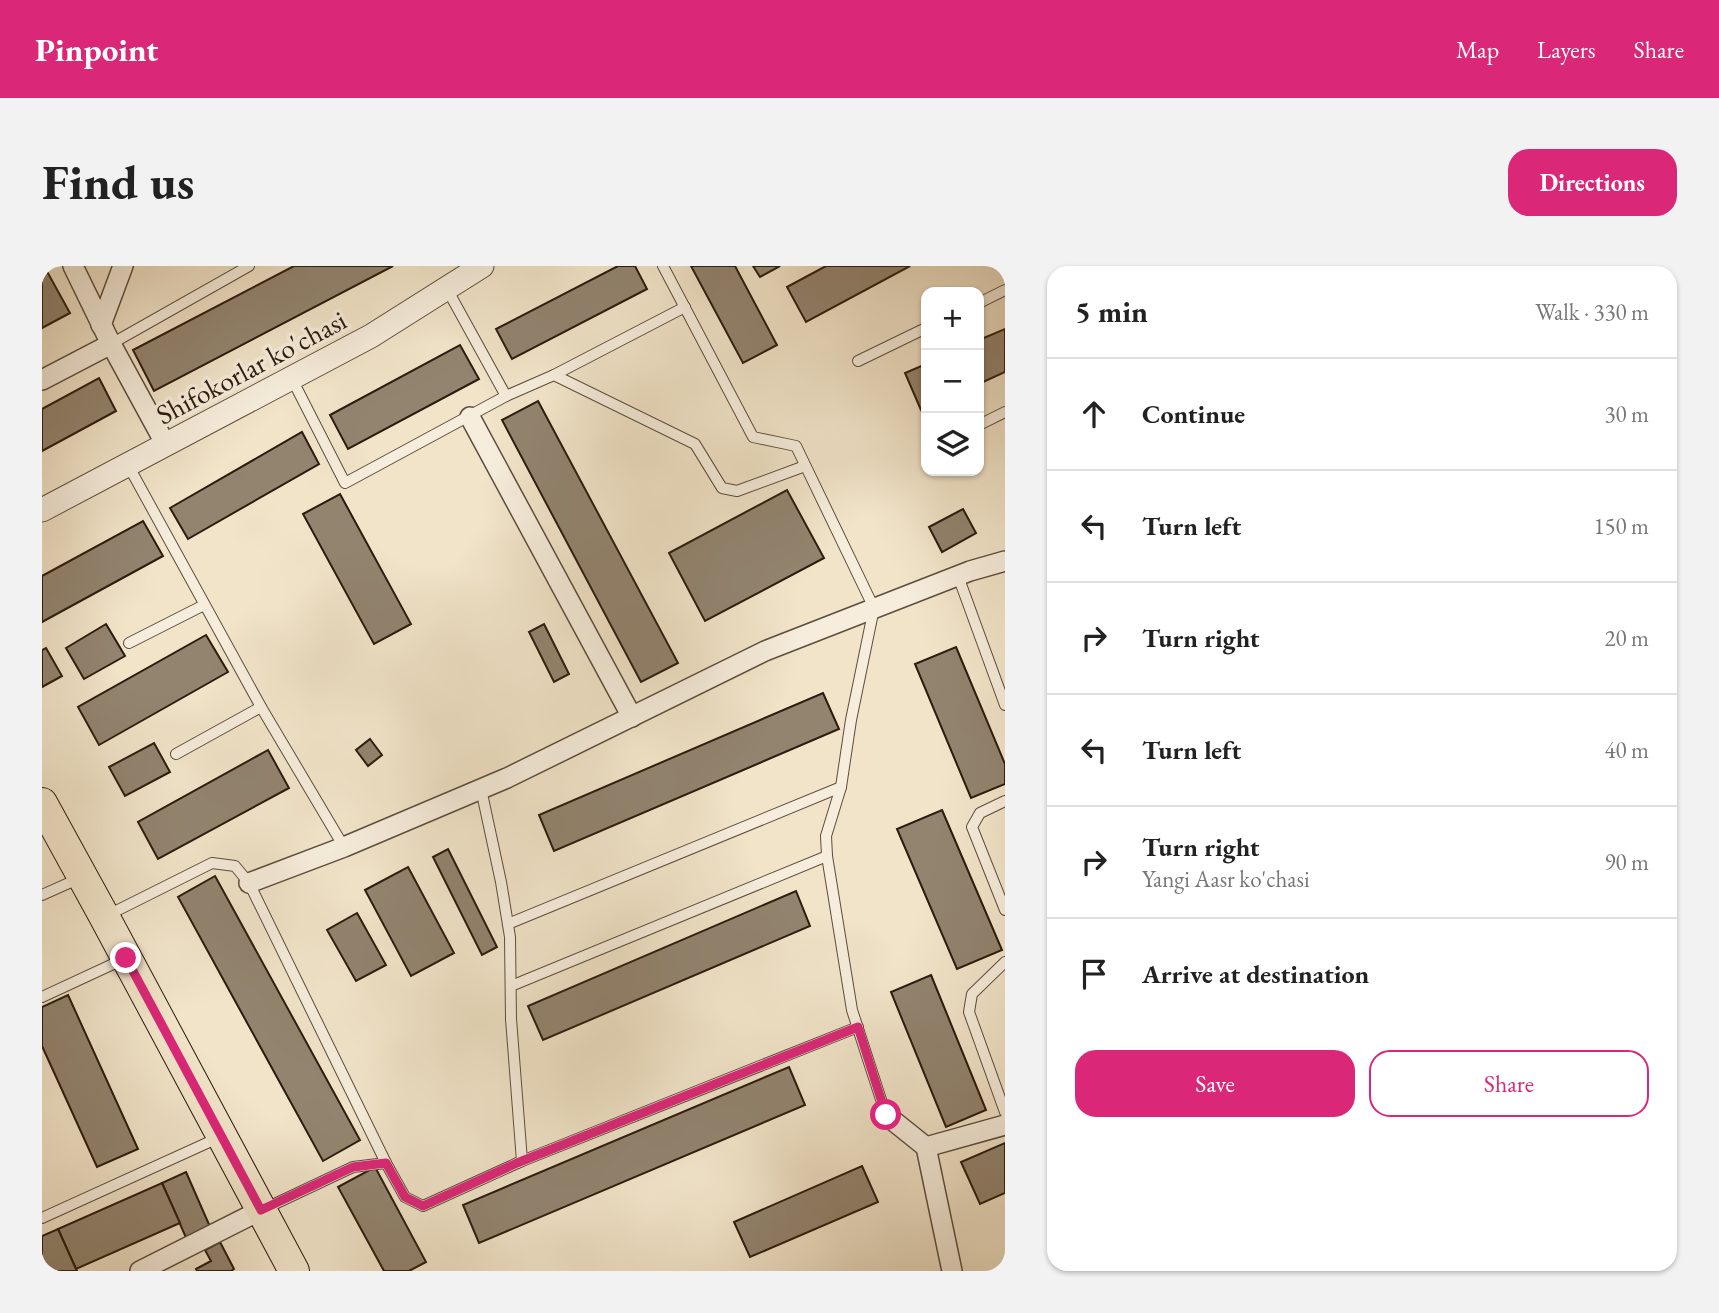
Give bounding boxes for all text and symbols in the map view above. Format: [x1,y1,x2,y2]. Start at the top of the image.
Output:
text: Pinpoint [35,28,158,71]
text: Map [1456,34,1499,65]
text: Layers [1537,34,1596,65]
text: Share [1634,34,1684,65]
button: Directions [1508,149,1677,216]
text: Find us [42,150,194,214]
map controls [921,287,984,476]
button: + [921,287,984,350]
text: 5 min [1075,292,1148,331]
text: Walk · 330 m [1535,297,1649,327]
street label: Shifokorlar ko'chasi [150,302,353,432]
button: − [921,350,984,413]
icon: ahead [1075,395,1113,433]
text: Continue [1142,397,1245,431]
text: 30 m [1604,399,1649,429]
button: layers [921,413,984,476]
icon: left [1075,507,1113,545]
text: Turn left [1142,509,1241,543]
text: 150 m [1593,511,1649,541]
icon: right [1075,619,1113,657]
text: Turn right [1142,621,1260,655]
text: 20 m [1604,623,1649,653]
icon: left [1075,731,1113,769]
text: Turn left [1142,733,1241,767]
text: 40 m [1604,735,1649,765]
text: Turn right [1142,830,1260,864]
icon: right [1075,843,1113,881]
text: 90 m [1604,847,1649,877]
text: Yangi Aasr ko'chasi [1142,864,1310,894]
route end [110,942,141,973]
icon: arrive [1075,955,1113,993]
text: Arrive at destination [1142,957,1369,991]
button: Save [1075,1050,1355,1117]
button: Share [1369,1050,1649,1117]
route start [870,1099,901,1130]

